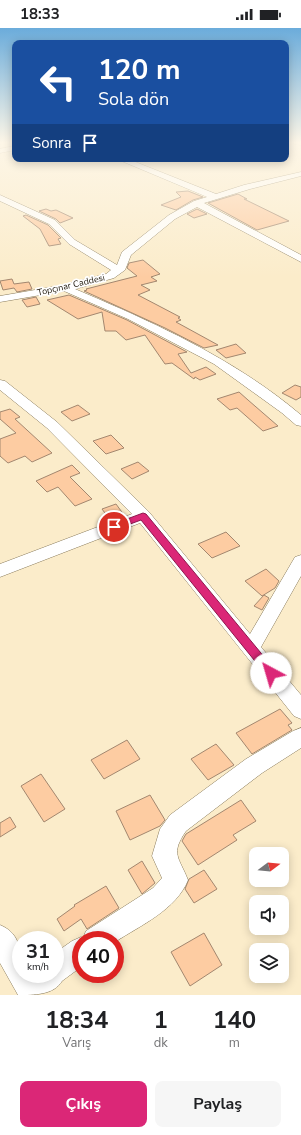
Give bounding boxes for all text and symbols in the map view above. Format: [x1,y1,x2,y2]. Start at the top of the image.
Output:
text: 18:33 [20,4,60,24]
text: 120 m [98,51,181,89]
icon: left [32,56,84,108]
text: Sola dön [98,87,169,111]
icon: arrive [79,132,101,154]
text: Sonra [32,133,71,153]
street label: Topçınar Caddesi [36,271,106,299]
pin [97,510,131,544]
icon: arrive [103,516,125,538]
position arrow [250,652,292,694]
north arrow [249,847,289,887]
map controls [249,847,289,983]
button: sound [249,895,289,935]
speed limit sign: 40 [72,931,124,983]
text: 31 [26,938,50,965]
button: layers [249,943,289,983]
text: km/h [27,960,49,974]
text: 18:34 [45,1004,109,1036]
text: 1 [153,1004,168,1036]
text: 140 [213,1004,256,1036]
text: Varış [62,1034,91,1052]
text: dk [154,1034,168,1052]
text: m [229,1034,240,1052]
button: Çıkış [20,1081,147,1127]
button: Paylaş [155,1081,281,1127]

